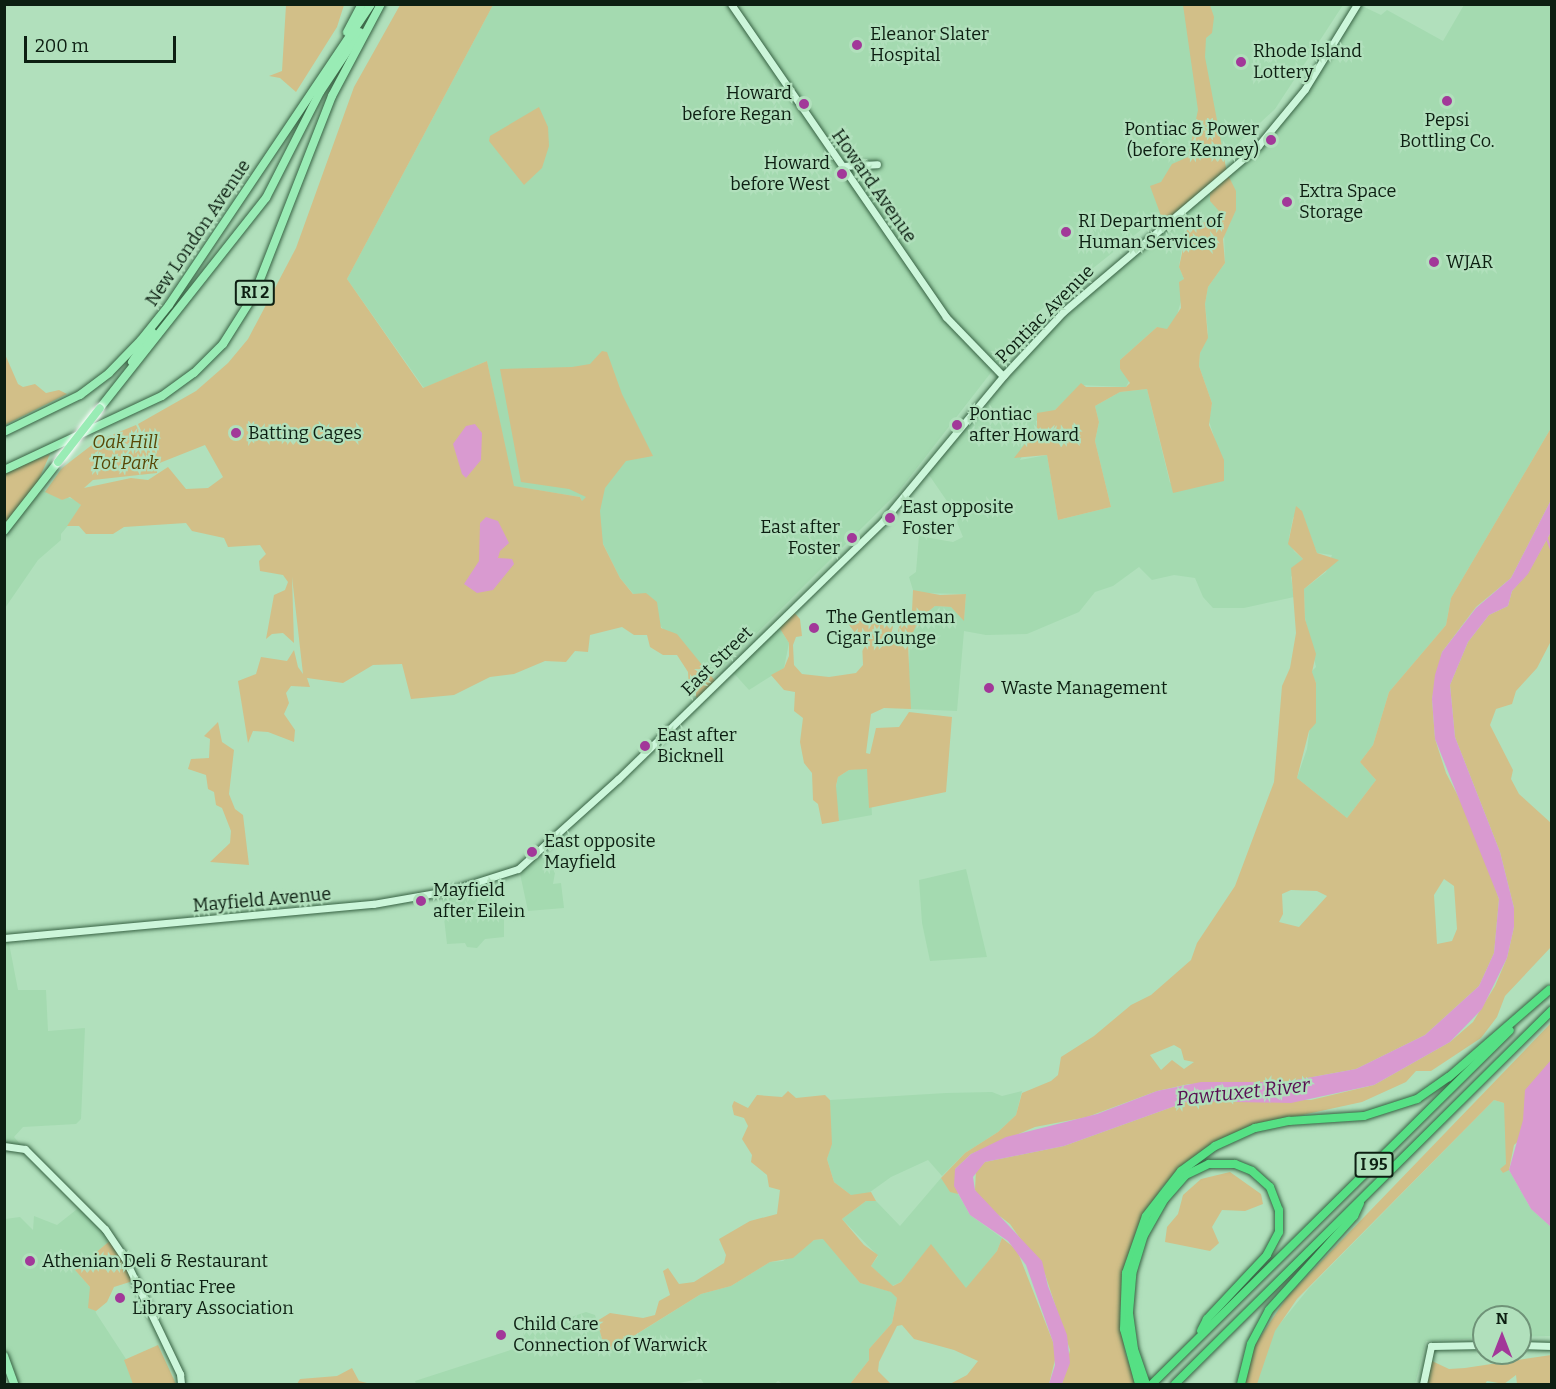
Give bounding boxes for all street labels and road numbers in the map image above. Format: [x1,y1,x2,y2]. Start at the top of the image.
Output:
street label: Howard Avenue [827,125,921,247]
street label: New London Avenue [141,156,255,310]
street label: Pontiac Avenue [991,260,1099,368]
road number: RI 2 [234,280,276,306]
street label: East Street [677,622,757,700]
street label: Mayfield Avenue [192,883,332,917]
road number: I 95 [1354,1152,1394,1178]

